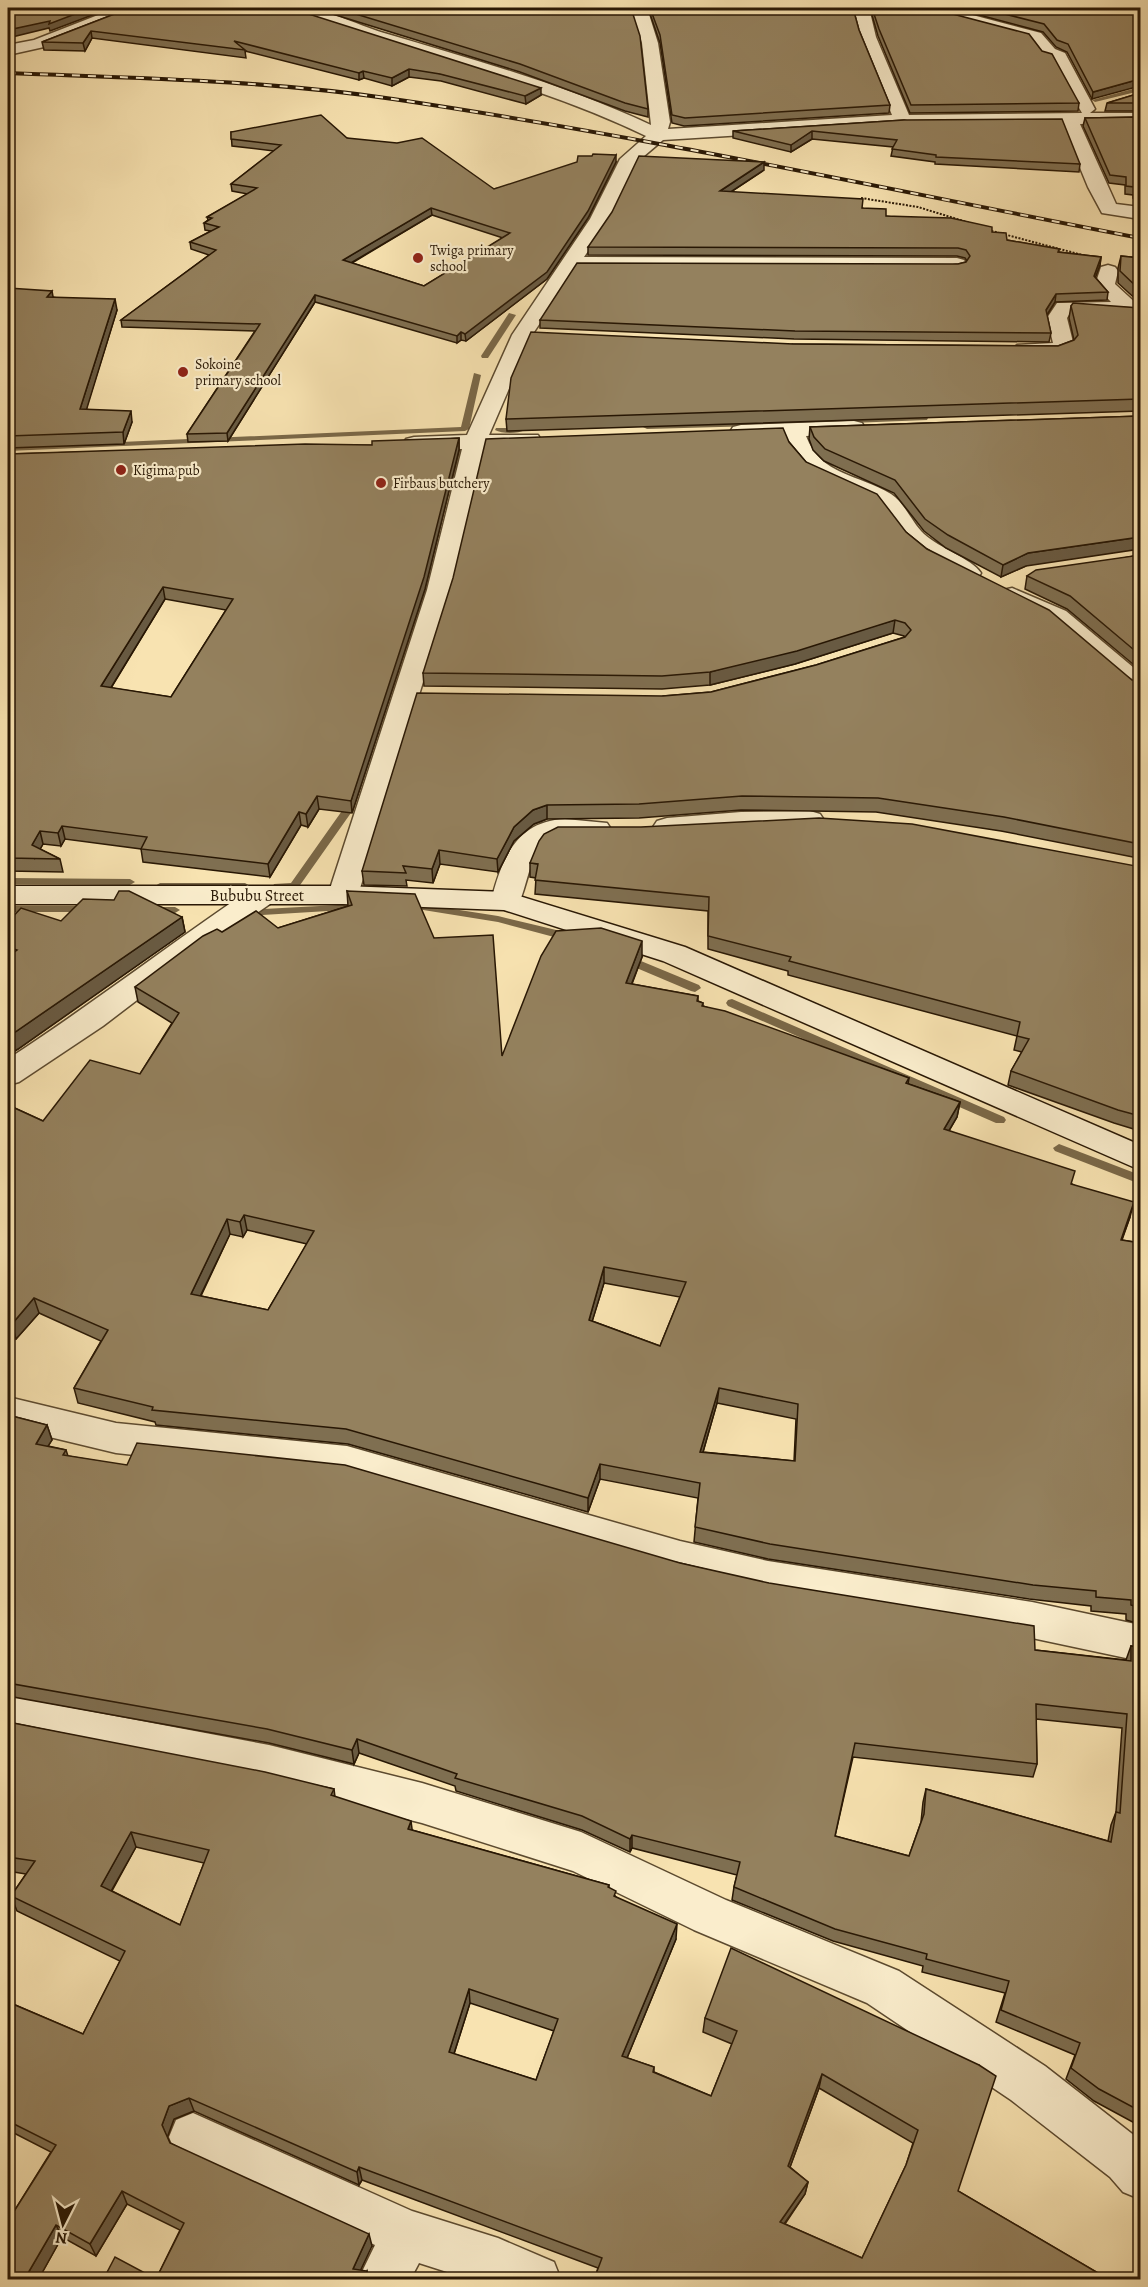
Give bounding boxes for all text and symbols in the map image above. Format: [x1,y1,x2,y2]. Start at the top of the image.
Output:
place label: Twiga primary school [430,241,514,276]
marker: Twiga primary school [411,251,425,265]
place label: Sokoine primary school [195,355,281,390]
marker: Sokoine primary school [176,365,190,379]
place label: Kigima pub [133,461,200,480]
marker: Kigima pub [114,463,128,477]
place label: Firbaus butchery [393,474,490,493]
marker: Firbaus butchery [374,476,388,490]
street label: Bububu Street [210,885,304,907]
north arrow [33,2194,93,2254]
text: N [54,2226,68,2249]

